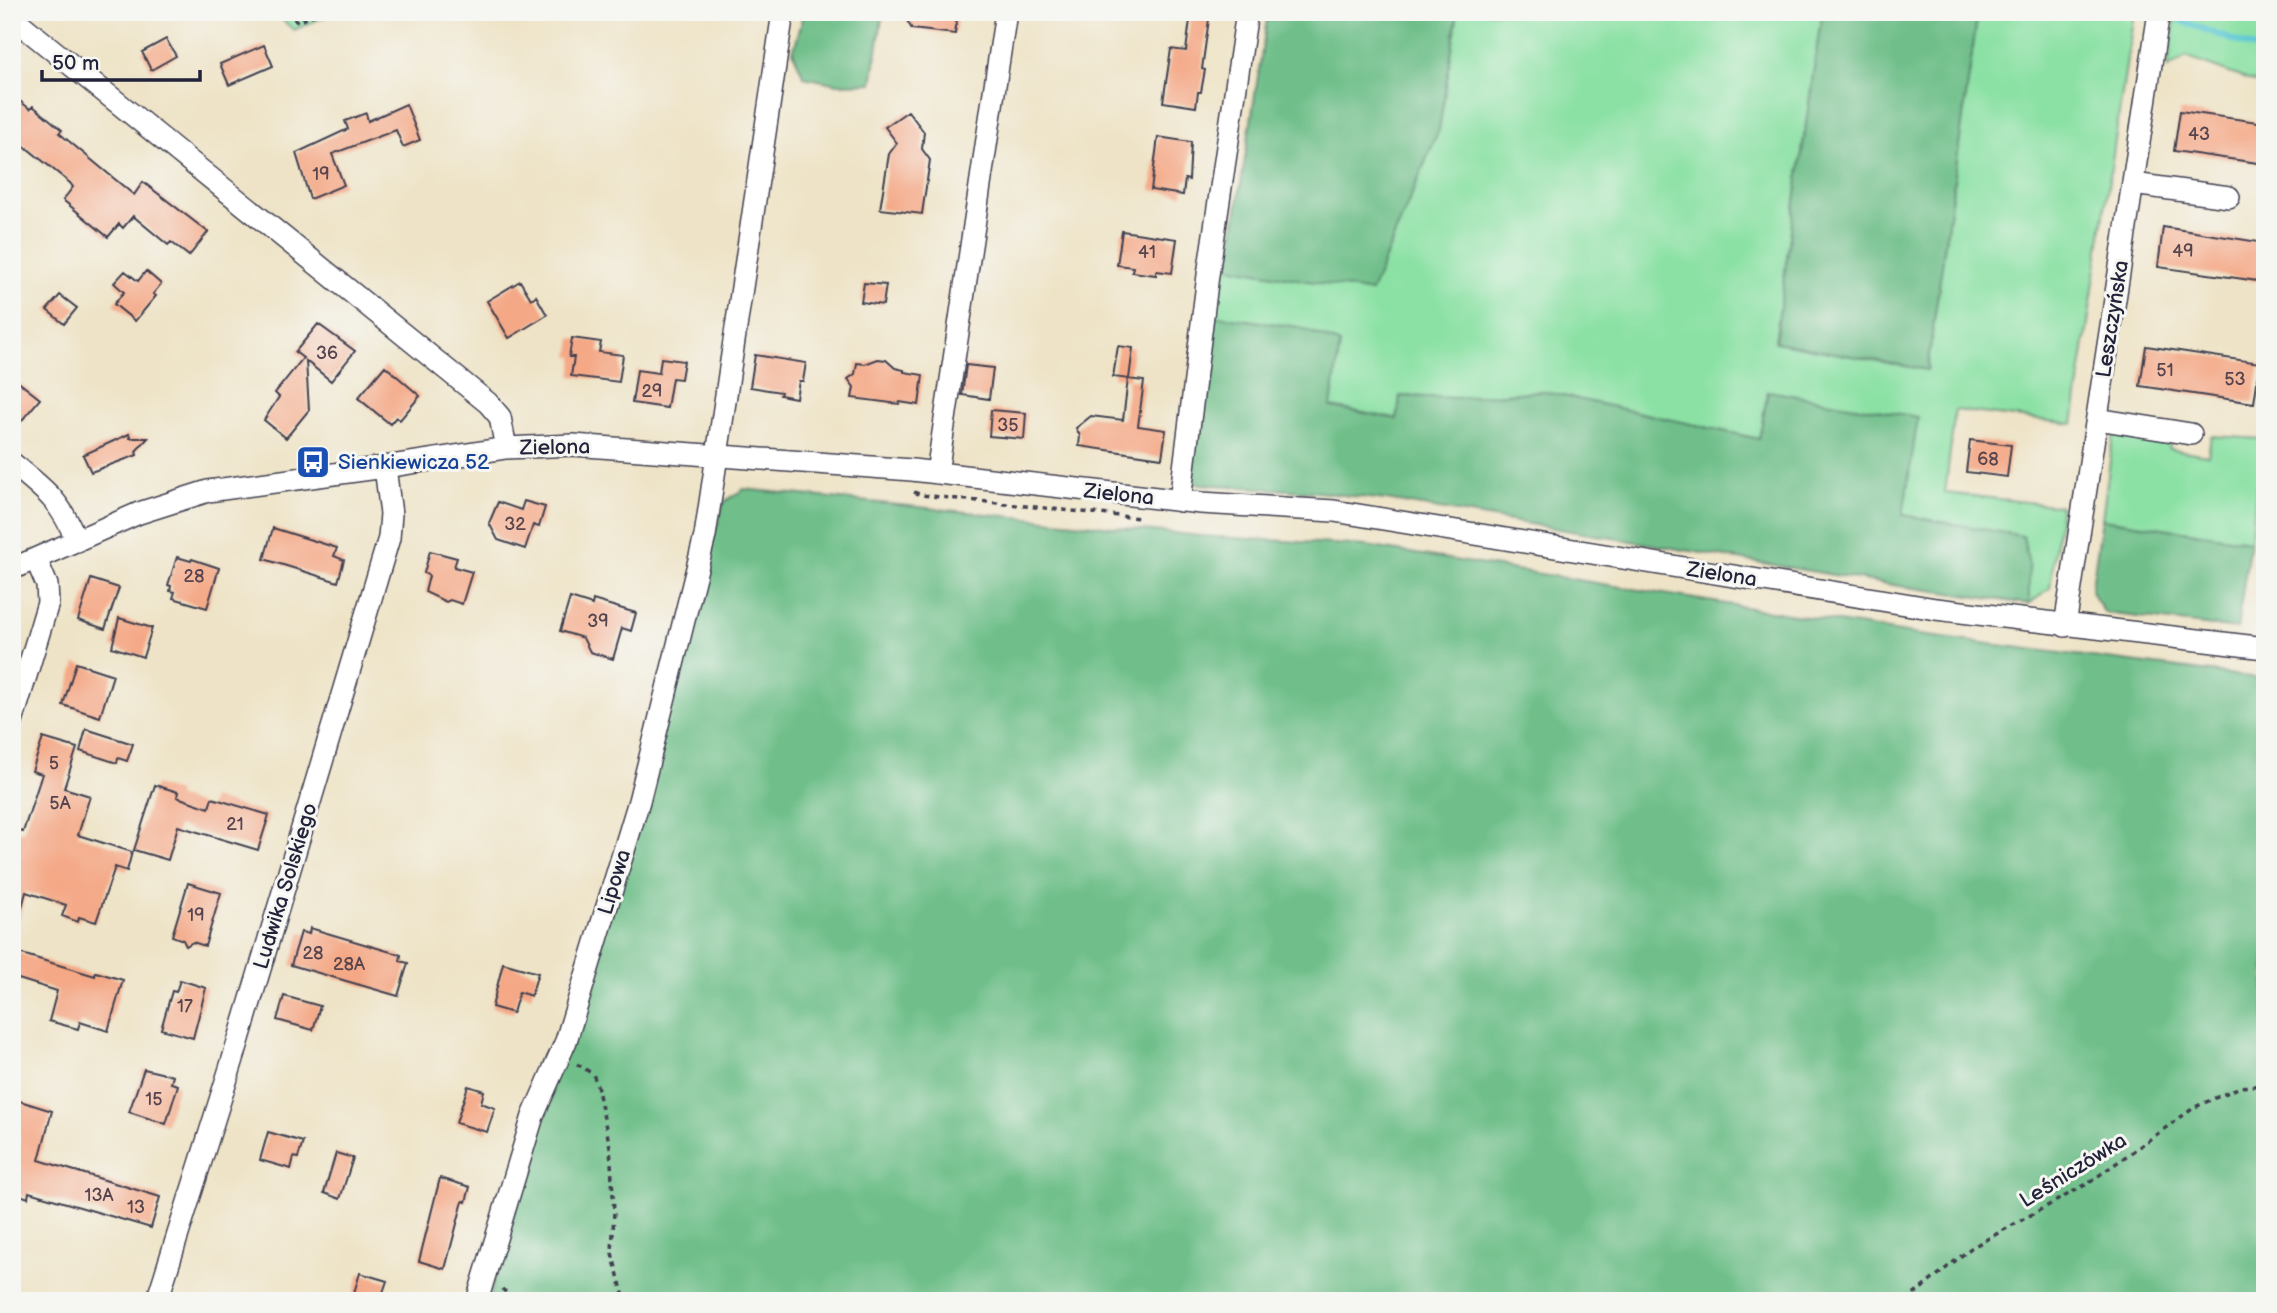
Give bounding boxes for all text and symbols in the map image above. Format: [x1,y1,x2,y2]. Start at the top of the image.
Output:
scale bar [42,38,200,82]
text: 50 m [52,51,99,76]
house number: 43 [2188,124,2210,145]
house number: 19 [312,164,330,185]
house number: 49 [2172,241,2194,262]
house number: 41 [1138,242,1156,263]
street label: Leszczyńska [2091,259,2134,380]
house number: 36 [316,343,338,364]
house number: 51 [2156,360,2174,381]
house number: 53 [2224,369,2246,390]
house number: 29 [641,381,663,402]
house number: 35 [997,415,1019,436]
street label: Zielona [519,434,590,461]
bus stop icon: Sienkiewicza 52 [294,443,332,481]
house number: 68 [1977,449,1999,470]
place label: Sienkiewicza 52 [338,450,490,475]
street label: Zielona [1082,478,1155,511]
house number: 32 [504,514,526,535]
street label: Zielona [1684,556,1759,592]
house number: 28 [183,566,205,587]
house number: 39 [587,611,609,632]
house number: 5 [49,753,59,774]
house number: 5A [49,793,71,814]
street label: Ludwika Solskiego [248,800,323,972]
house number: 21 [226,814,244,835]
street label: Lipowa [593,847,636,918]
house number: 19 [187,905,205,926]
house number: 28 [302,943,324,964]
house number: 28A [333,954,365,975]
house number: 17 [177,996,193,1017]
house number: 15 [145,1089,163,1110]
street label: Leśniczówka [2015,1128,2131,1213]
house number: 13A [84,1185,114,1206]
house number: 13 [127,1197,145,1218]

